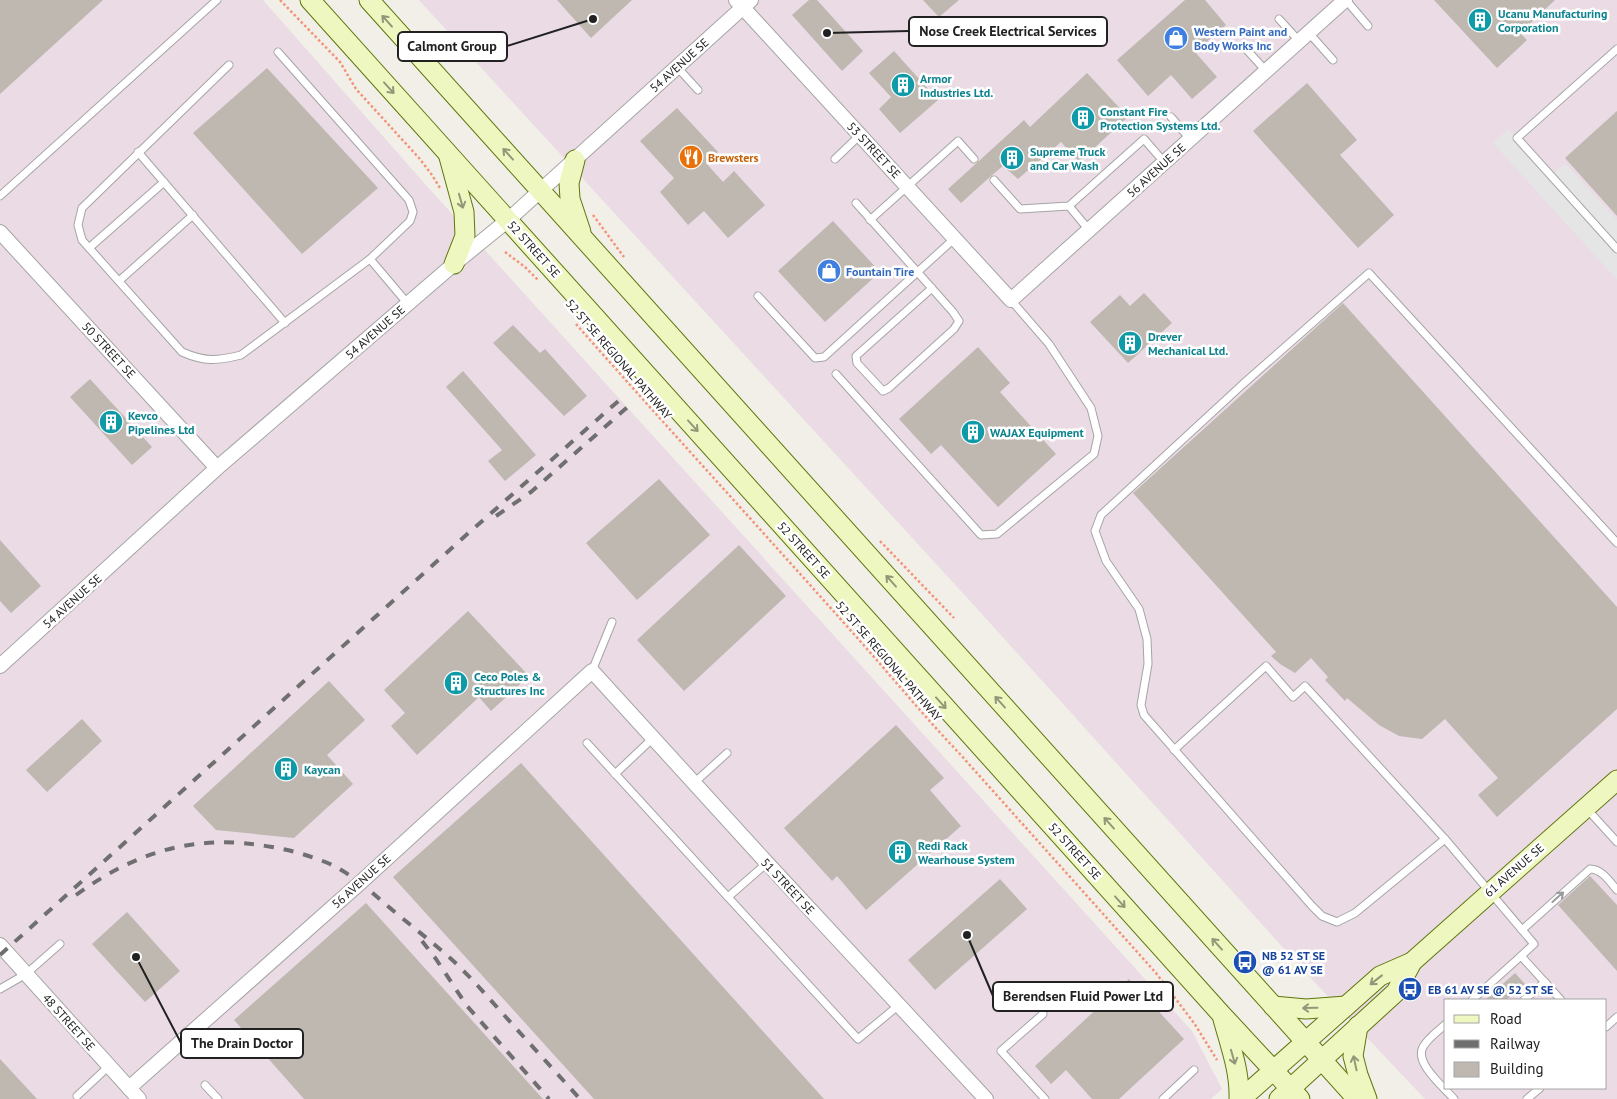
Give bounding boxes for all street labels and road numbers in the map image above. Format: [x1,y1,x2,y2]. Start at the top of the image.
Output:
street label: 54 AVENUE SE [646,35,712,95]
street label: 53 STREET SE [844,119,904,181]
street label: 56 AVENUE SE [1123,140,1189,200]
street label: 52 STREET SE [504,217,564,281]
street label: 52 ST SE REGIONAL PATHWAY [563,296,675,422]
street label: 54 AVENUE SE [342,302,408,362]
street label: 50 STREET SE [79,319,139,381]
street label: 52 STREET SE [774,518,834,582]
street label: 54 AVENUE SE [39,571,105,631]
street label: 52 ST SE REGIONAL PATHWAY [833,598,945,724]
street label: 52 STREET SE [1045,819,1105,883]
street label: 61 AVENUE SE [1481,840,1547,900]
street label: 56 AVENUE SE [328,851,394,911]
street label: 51 STREET SE [758,855,818,917]
street label: 48 STREET SE [39,990,99,1054]

